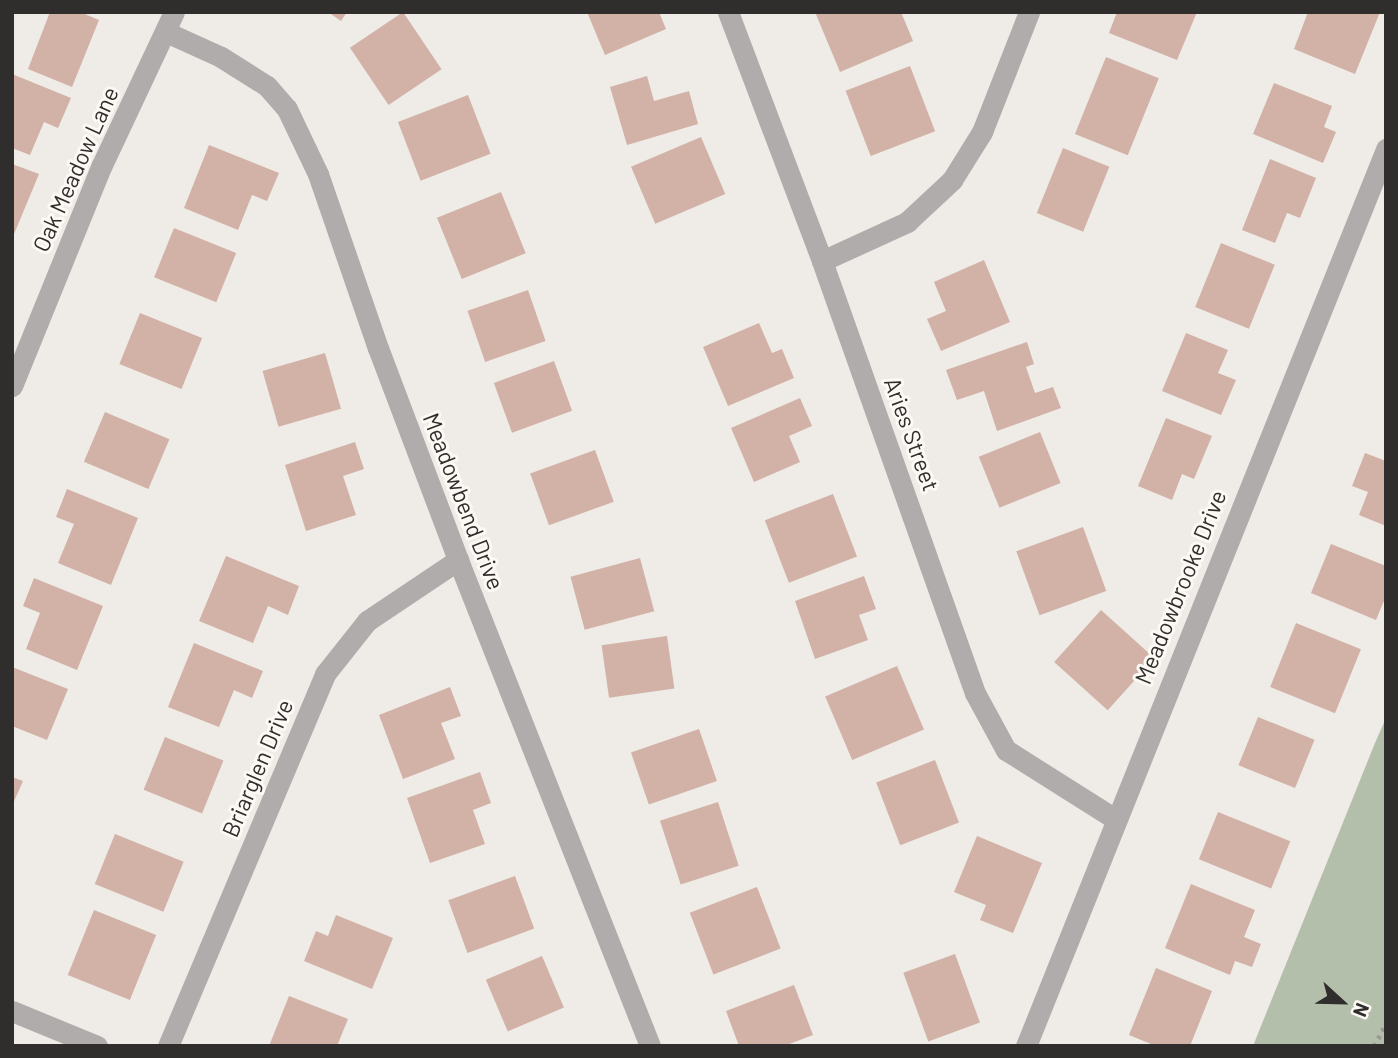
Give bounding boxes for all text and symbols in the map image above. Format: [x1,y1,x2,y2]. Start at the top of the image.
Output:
street label: Oak Meadow Lane [26,82,124,256]
street label: Aries Street [879,374,945,494]
street label: Meadowbend Drive [418,409,510,593]
street label: Meadowbrooke Drive [1129,486,1231,688]
street label: Briarglen Drive [216,695,298,841]
north arrow [1307,967,1377,1037]
text: N [1349,1000,1375,1020]

